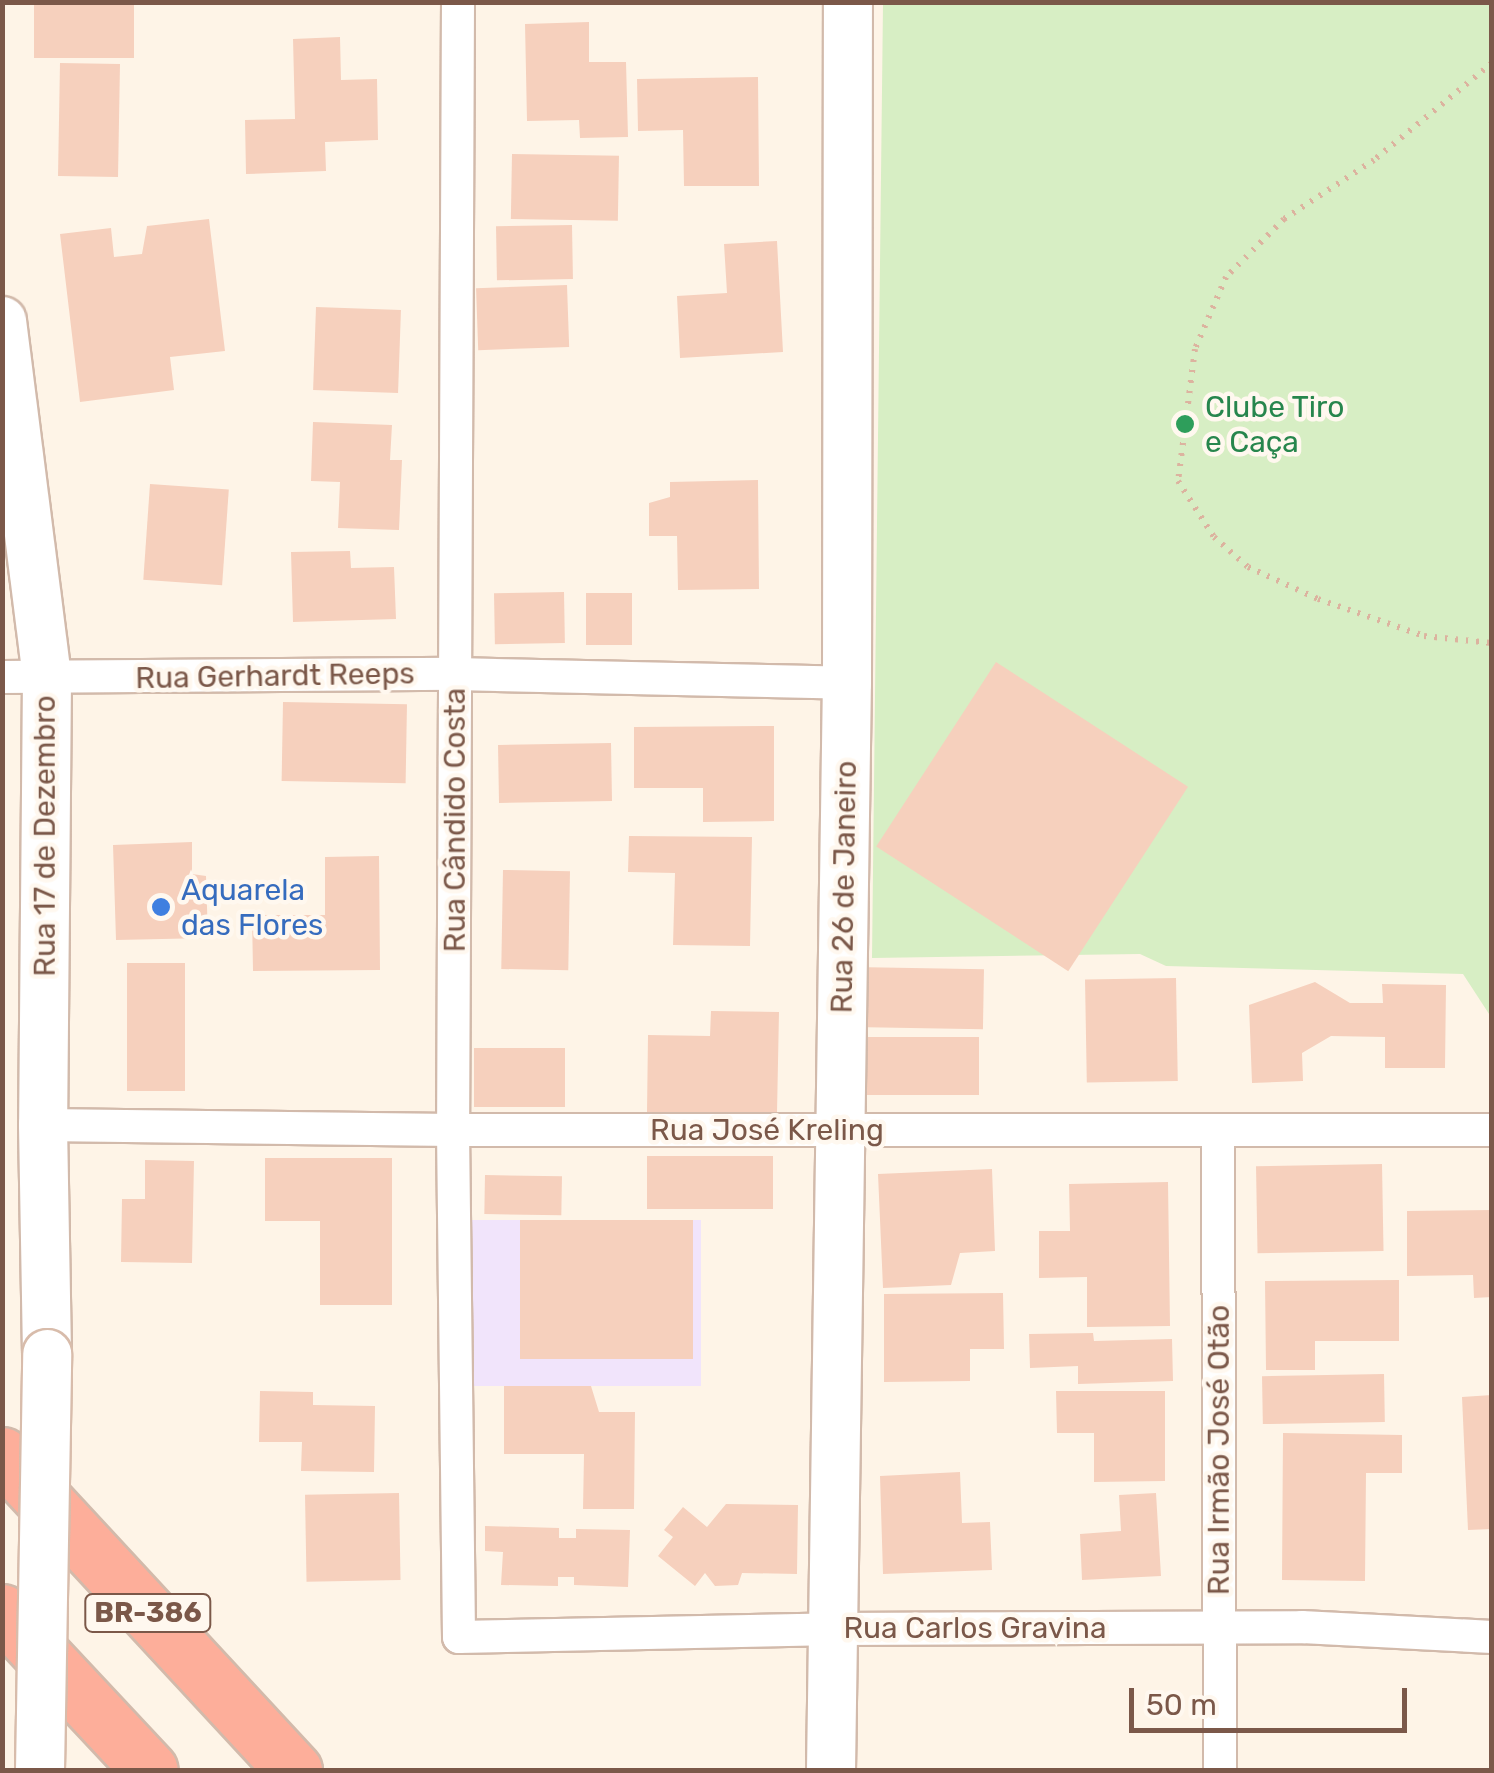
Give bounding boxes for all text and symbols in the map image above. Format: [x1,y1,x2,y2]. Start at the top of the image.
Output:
place label: Clube Tiro e Caça [1205,389,1345,460]
marker: Clube Tiro e Caça [1174,413,1196,435]
street label: Rua Gerhardt Reeps [135,656,415,696]
street label: Rua Cândido Costa [437,688,473,952]
street label: Rua 17 de Dezembro [27,695,63,977]
street label: Rua 26 de Janeiro [824,760,864,1014]
place label: Aquarela das Flores [181,872,323,942]
marker: Aquarela das Flores [150,896,172,918]
street label: Rua José Kreling [650,1112,884,1148]
street label: Rua Irmão José Otão [1201,1305,1237,1595]
road number: BR-386 [83,1590,213,1636]
street label: Rua Carlos Gravina [843,1610,1107,1646]
scale bar [1134,1668,1412,1730]
text: 50 m [1146,1687,1217,1723]

